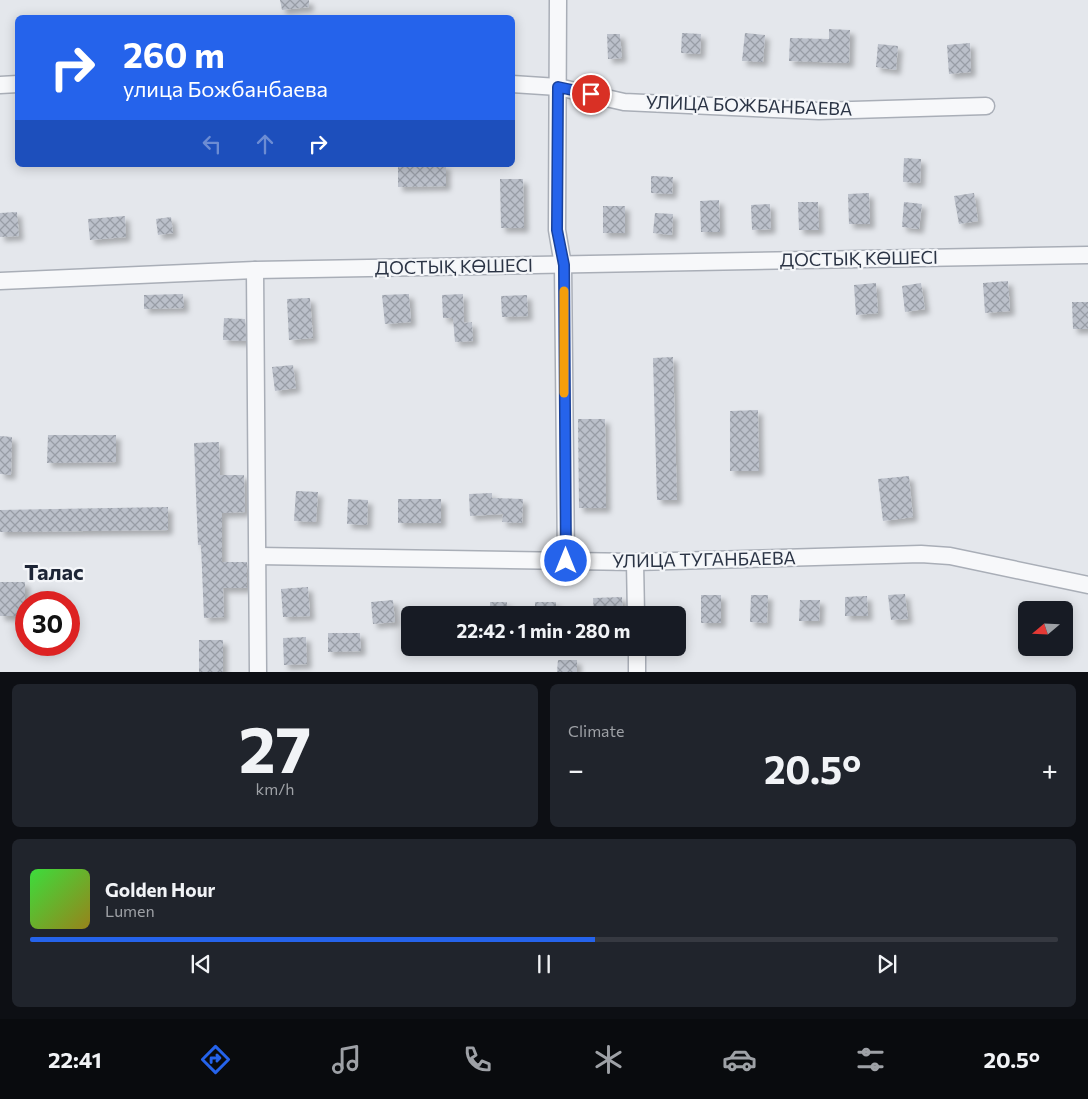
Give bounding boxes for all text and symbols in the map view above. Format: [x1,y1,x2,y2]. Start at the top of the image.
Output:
text: 260 m [123,32,225,75]
icon: right [40,35,105,100]
pin [570,73,612,115]
text: улица Божбанбаева [123,75,328,102]
icon: arrive [577,80,605,108]
street label: УЛИЦА БОЖБАНБАЕВА [645,90,853,120]
icon: left [198,130,226,158]
icon: ahead [251,130,279,158]
icon: right [304,130,332,158]
street label: ДОСТЫҚ КӨШЕСІ [780,246,938,270]
street label: ДОСТЫҚ КӨШЕСІ [375,254,533,278]
position arrow [539,534,591,586]
street label: УЛИЦА ТУГАНБАЕВА [612,546,796,572]
district label: Талас [24,558,84,585]
speed limit sign: 30 [15,591,80,656]
north arrow [1018,601,1072,656]
map controls [1018,601,1073,656]
text: 22:42 · 1 min · 280 m [457,619,630,642]
text: 27 [239,707,311,786]
text: Climate [568,721,624,740]
text: 20.5° [764,745,861,792]
text: − [568,752,584,786]
text: + [1042,752,1058,786]
text: km/h [256,779,294,798]
text: Golden Hour [105,878,215,901]
text: Lumen [105,901,155,920]
icon: previous [187,950,215,978]
icon: pause [530,950,558,978]
icon: next [873,950,901,978]
icon: directions [198,1042,233,1077]
icon: music [329,1042,364,1077]
icon: phone [460,1042,495,1077]
icon: climate [591,1042,626,1077]
icon: car [722,1042,757,1077]
icon: filters [853,1042,888,1077]
text: 22:41 [48,1046,102,1073]
text: 20.5° [984,1046,1040,1073]

